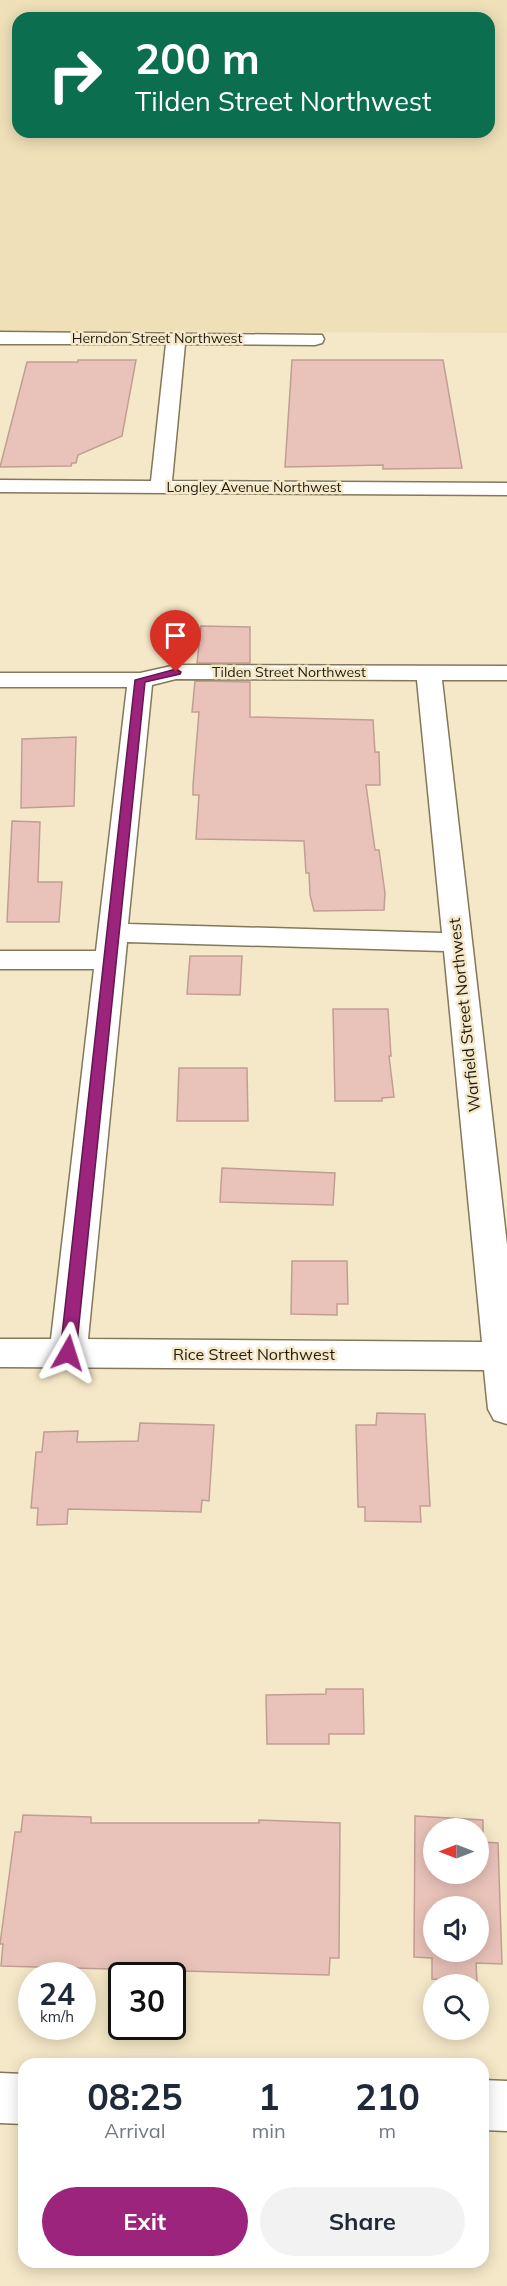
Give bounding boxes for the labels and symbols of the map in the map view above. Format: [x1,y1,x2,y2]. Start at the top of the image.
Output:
street label: Herndon Street Northwest [72,329,242,347]
street label: Longley Avenue Northwest [167,478,342,496]
pin [150,610,201,672]
street label: Tilden Street Northwest [212,663,366,681]
street label: Warfield Street Northwest [444,917,484,1113]
position arrow [36,1321,100,1385]
street label: Rice Street Northwest [173,1344,335,1364]
north arrow [423,1818,489,1884]
speed limit sign: 30 [108,1962,186,2040]

